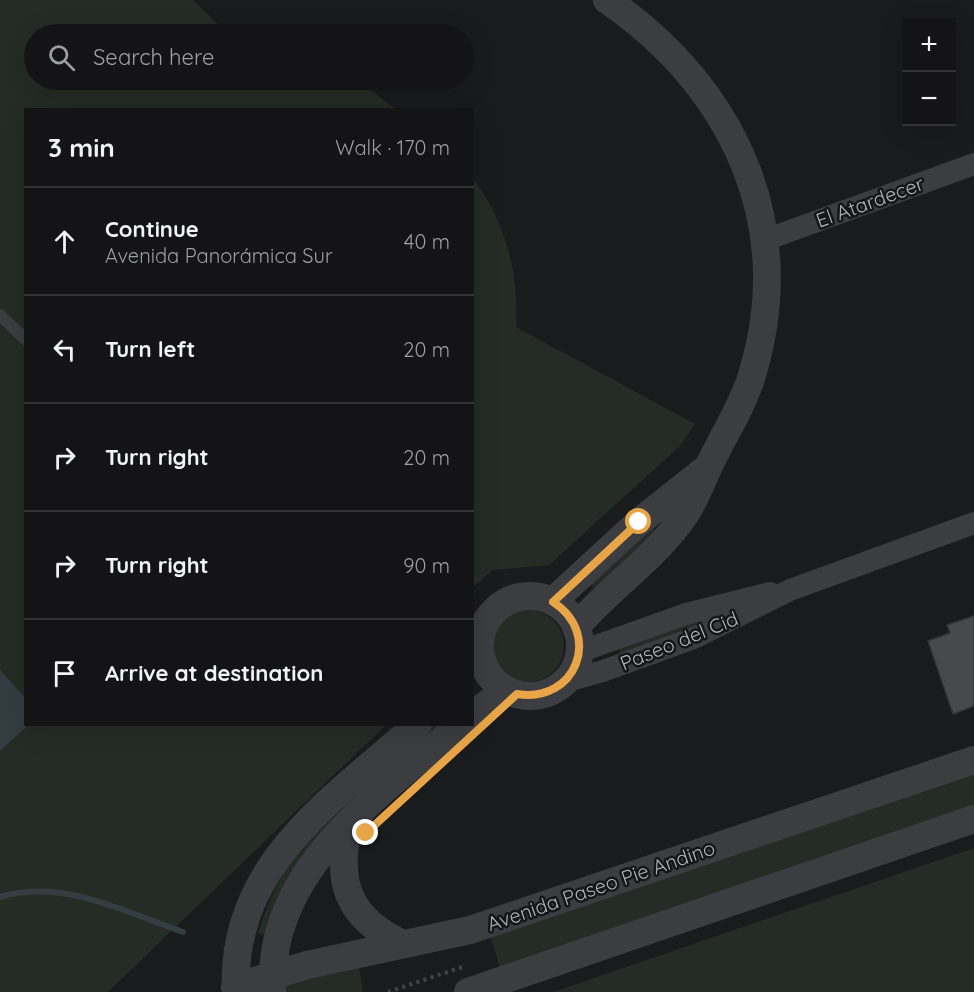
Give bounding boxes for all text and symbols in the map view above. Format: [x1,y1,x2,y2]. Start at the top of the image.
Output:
map controls [902,18,956,126]
button: + [902,18,956,72]
search box [24,24,474,90]
icon: search [45,41,78,74]
text: Search here [93,43,214,71]
button: − [902,72,956,126]
text: 3 min [48,131,115,164]
text: Walk · 170 m [335,135,450,160]
street label: El Atardecer [812,170,928,233]
text: Continue [105,215,199,243]
icon: ahead [48,225,81,258]
text: 40 m [404,229,450,254]
text: Avenida Panorámica Sur [105,243,333,268]
icon: left [48,333,81,366]
text: Turn left [105,335,195,363]
text: 20 m [403,337,450,362]
icon: right [48,441,81,474]
text: Turn right [105,443,209,471]
text: 20 m [403,445,450,470]
route start [625,508,651,534]
icon: right [48,549,81,582]
text: Turn right [105,551,209,579]
text: 90 m [403,553,450,578]
street label: Paseo del Cid [616,606,741,676]
icon: arrive [48,657,81,690]
text: Arrive at destination [105,659,323,687]
route end [352,819,378,845]
street label: Avenida Paseo Pie Andino [484,835,718,936]

